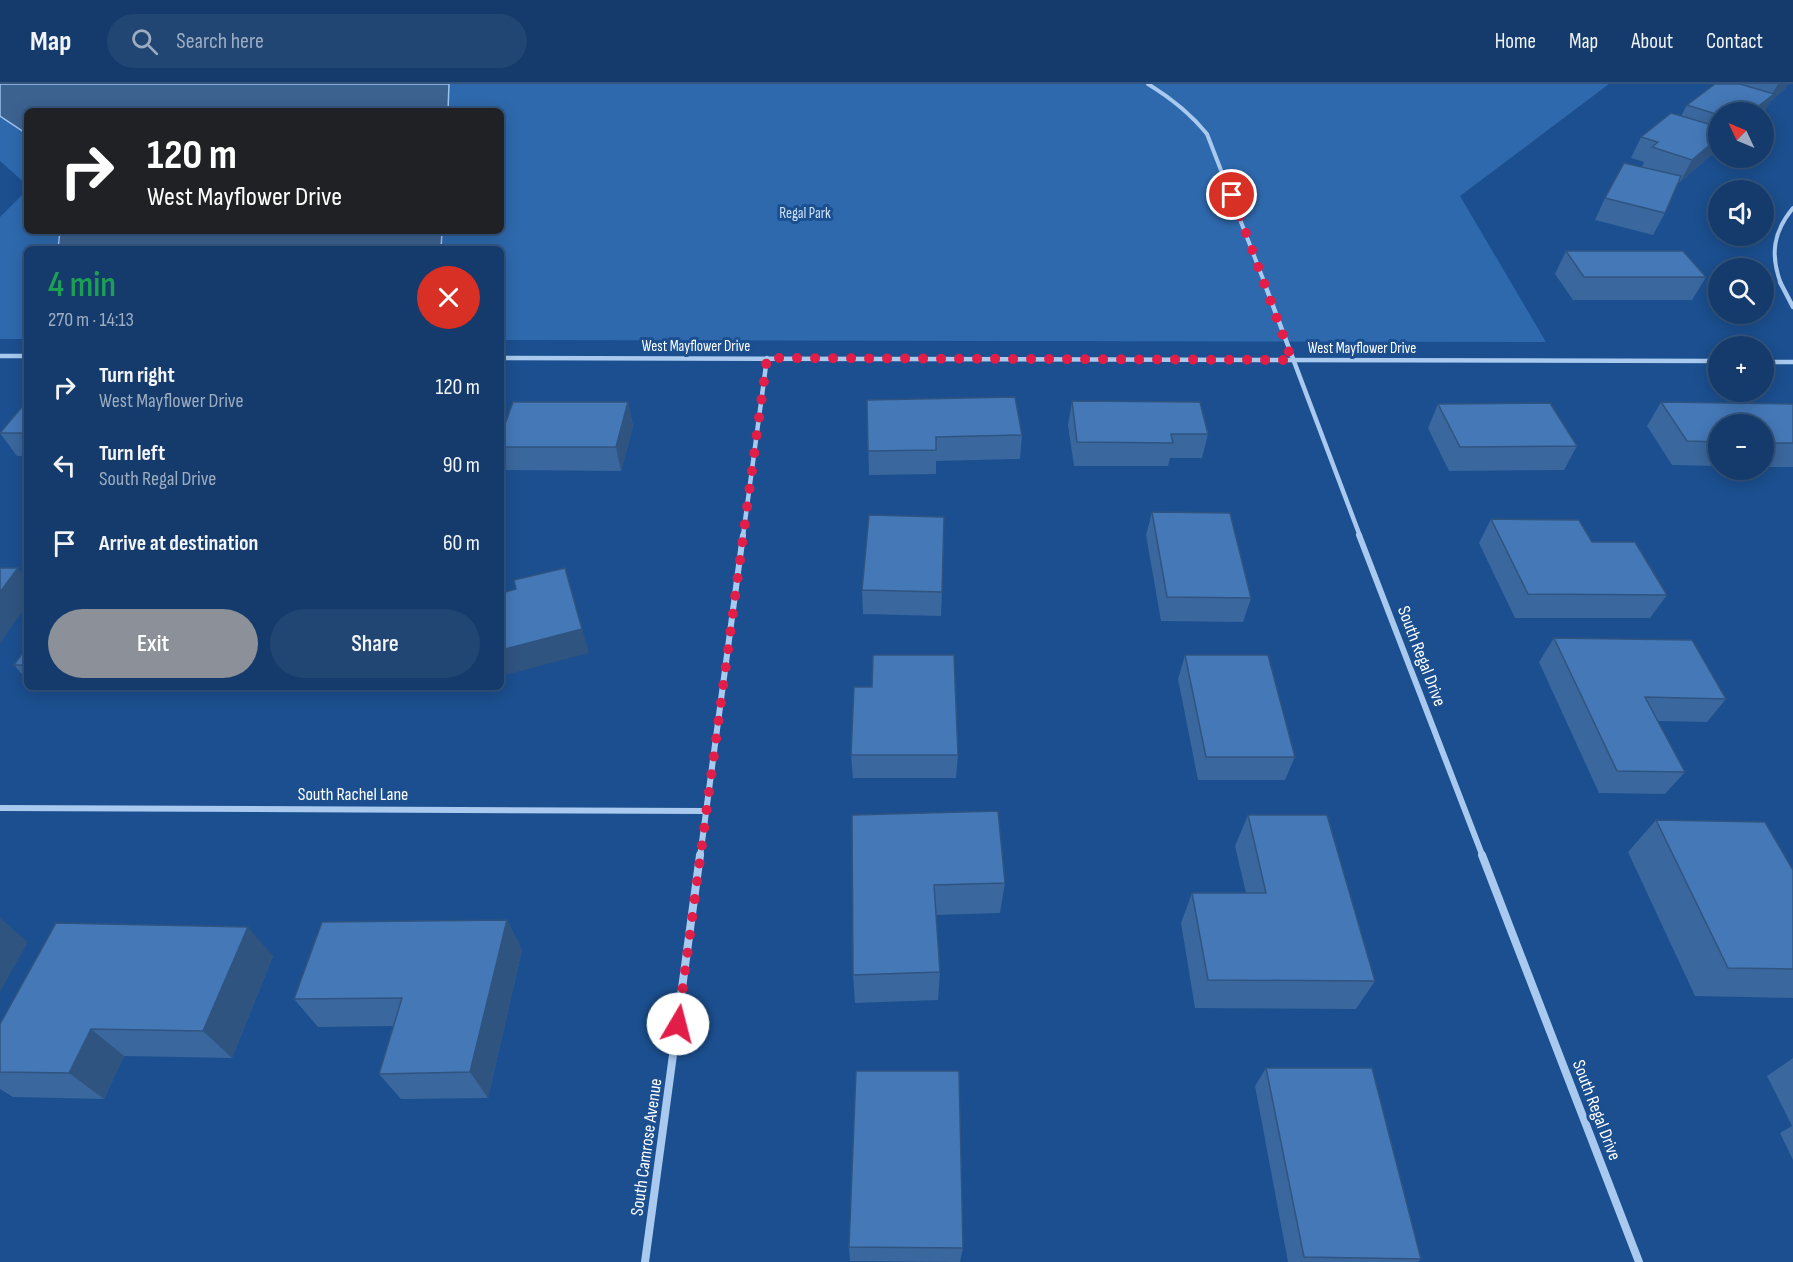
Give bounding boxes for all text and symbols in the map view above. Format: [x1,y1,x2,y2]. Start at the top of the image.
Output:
search box [107,14,527,68]
text: Map [30,25,71,58]
icon: search [128,25,161,58]
text: Search here [176,28,264,55]
text: Home [1495,29,1536,54]
text: Map [1569,29,1598,54]
text: About [1631,29,1673,54]
text: Contact [1706,29,1763,54]
north arrow [1708,102,1774,168]
map controls [1708,102,1774,480]
text: 120 m [147,130,237,181]
icon: right [48,132,126,210]
pin [1206,169,1257,220]
icon: arrive [1215,178,1248,211]
button: sound [1708,180,1774,246]
text: West Mayflower Drive [147,181,342,213]
park label: Regal Park [779,204,831,223]
button: search [1708,258,1774,324]
text: 4 min [48,264,116,307]
button: close [417,266,480,329]
text: 270 m · 14:13 [48,308,134,332]
button: + [1708,336,1774,402]
street label: West Mayflower Drive [642,337,750,356]
street label: West Mayflower Drive [1308,339,1416,358]
text: Turn right [99,362,175,389]
icon: right [48,371,81,404]
text: 120 m [436,374,480,401]
text: West Mayflower Drive [99,389,243,413]
button: − [1708,414,1774,480]
text: Turn left [99,440,165,467]
icon: left [48,449,81,482]
text: 90 m [443,452,480,479]
text: South Regal Drive [99,467,216,491]
icon: arrive [48,527,81,560]
text: Arrive at destination [99,530,258,557]
text: 60 m [443,530,480,557]
street label: South Regal Drive [1393,603,1450,709]
button: Exit [48,609,258,678]
button: Share [270,609,480,678]
street label: South Rachel Lane [298,784,408,805]
position arrow [646,992,710,1056]
street label: South Regal Drive [1568,1057,1625,1163]
street label: South Camrose Avenue [626,1077,667,1217]

